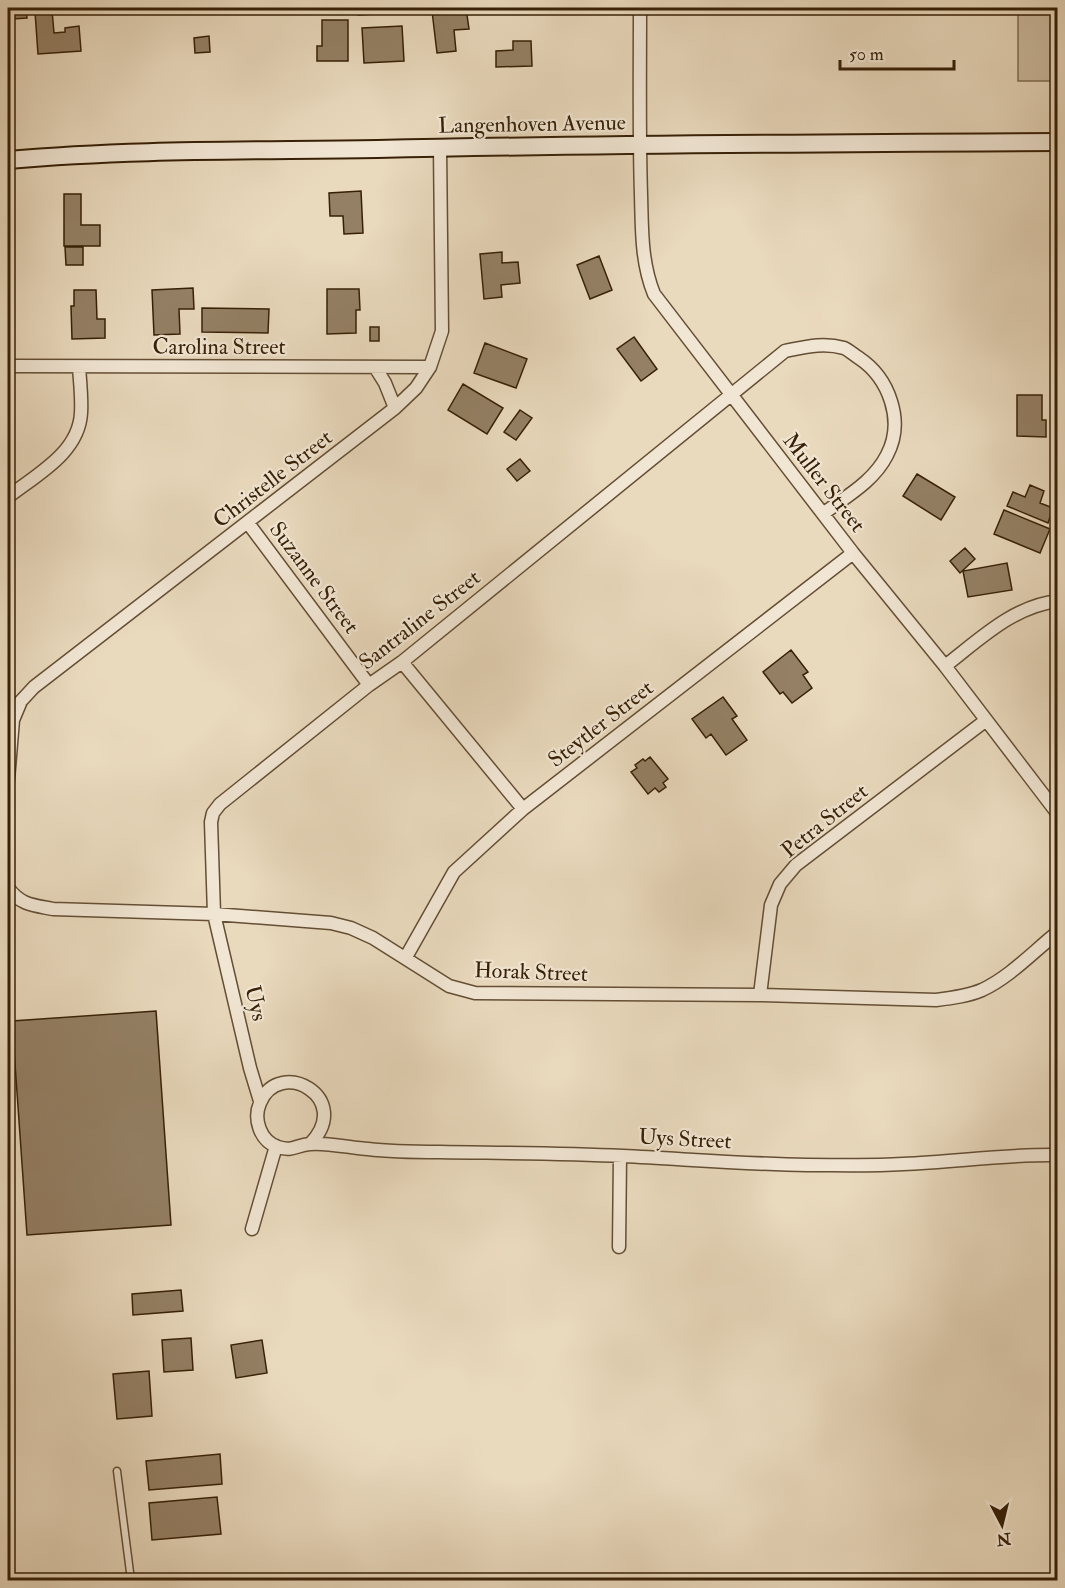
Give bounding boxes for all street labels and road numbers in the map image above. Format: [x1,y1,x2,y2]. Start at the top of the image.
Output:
street label: Langenhoven Avenue [438,108,626,140]
street label: Carolina Street [152,333,286,361]
street label: Christelle Street [207,424,338,534]
street label: Muller Street [777,427,872,538]
street label: Suzanne Street [263,516,365,639]
street label: Santraline Street [353,564,486,676]
street label: Steytler Street [542,674,659,774]
street label: Petra Street [776,777,874,864]
street label: Horak Street [474,956,588,988]
street label: Uys [238,983,274,1024]
street label: Uys Street [638,1123,732,1155]

